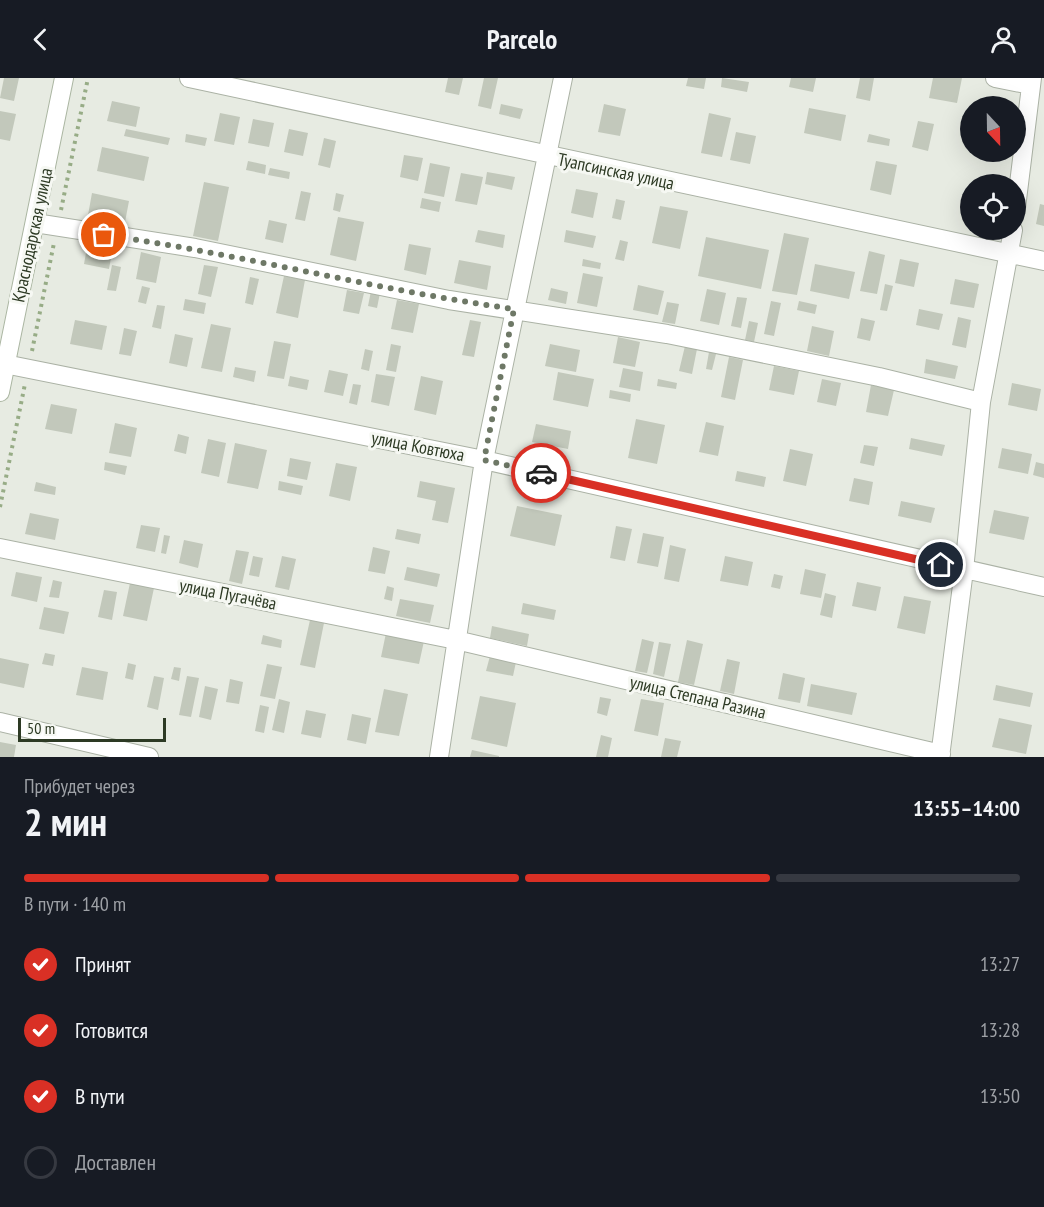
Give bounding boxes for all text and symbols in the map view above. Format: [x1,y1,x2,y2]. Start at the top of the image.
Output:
text: Parcelo [487,22,557,56]
icon: back [24,23,57,56]
icon: person [987,23,1020,56]
north arrow [960,96,1026,162]
map controls [960,96,1026,240]
street label: Туапсинская улица [556,147,676,195]
street label: Краснодарская улица [7,166,57,304]
button: locate [960,174,1026,240]
pin [78,209,129,260]
icon: bag [87,218,120,251]
street label: улица Ковтюха [370,426,466,466]
courier [511,443,571,503]
icon: car [525,457,558,490]
pin [915,539,966,590]
icon: home [924,548,957,581]
street label: улица Пугачёва [177,573,279,615]
street label: улица Степана Разина [628,670,768,724]
scale bar [18,715,166,742]
text: 50 m [27,718,55,738]
text: Прибудет через [24,773,135,799]
text: 13:55–14:00 [913,794,1020,822]
text: 2 мин [24,796,107,847]
text: В пути · 140 m [24,891,126,917]
icon: check [24,948,57,981]
text: Принят [75,950,131,978]
text: 13:27 [980,951,1020,977]
icon: check [24,1014,57,1047]
text: Готовится [75,1016,148,1044]
text: 13:28 [980,1017,1020,1043]
icon: check [24,1080,57,1113]
text: В пути [75,1082,125,1110]
text: 13:50 [980,1083,1020,1109]
text: Доставлен [75,1148,156,1176]

